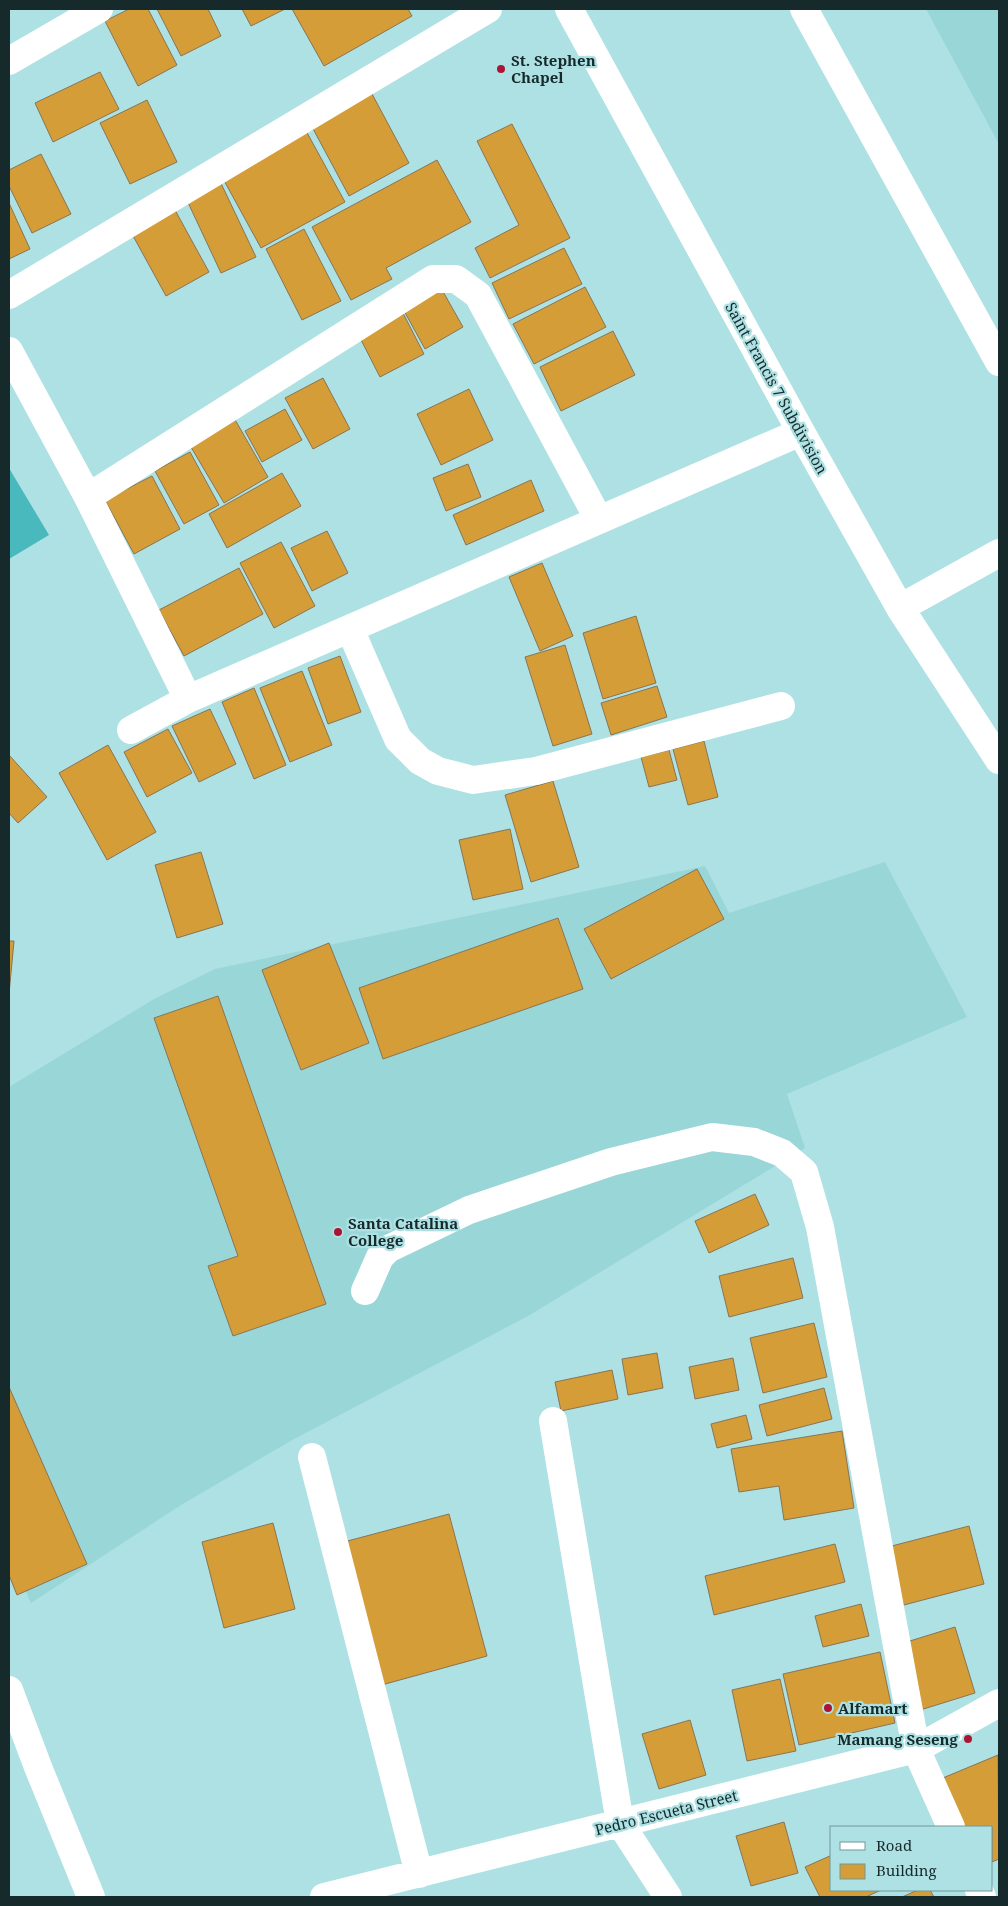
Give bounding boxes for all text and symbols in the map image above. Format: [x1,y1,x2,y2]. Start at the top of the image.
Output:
place label: St. Stephen Chapel [511,50,596,87]
marker: St. Stephen Chapel [495,63,507,75]
street label: Saint Francis 7 Subdivision [721,299,833,478]
place label: Santa Catalina College [348,1213,458,1250]
marker: Santa Catalina College [332,1226,344,1238]
place label: Alfamart [838,1698,907,1718]
marker: Alfamart [822,1702,834,1714]
place label: Mamang Seseng [837,1729,959,1749]
marker: Mamang Seseng [962,1733,974,1745]
street label: Pedro Escueta Street [593,1785,739,1839]
legend [830,1826,993,1891]
text: Road [876,1835,912,1855]
text: Building [876,1860,937,1880]

